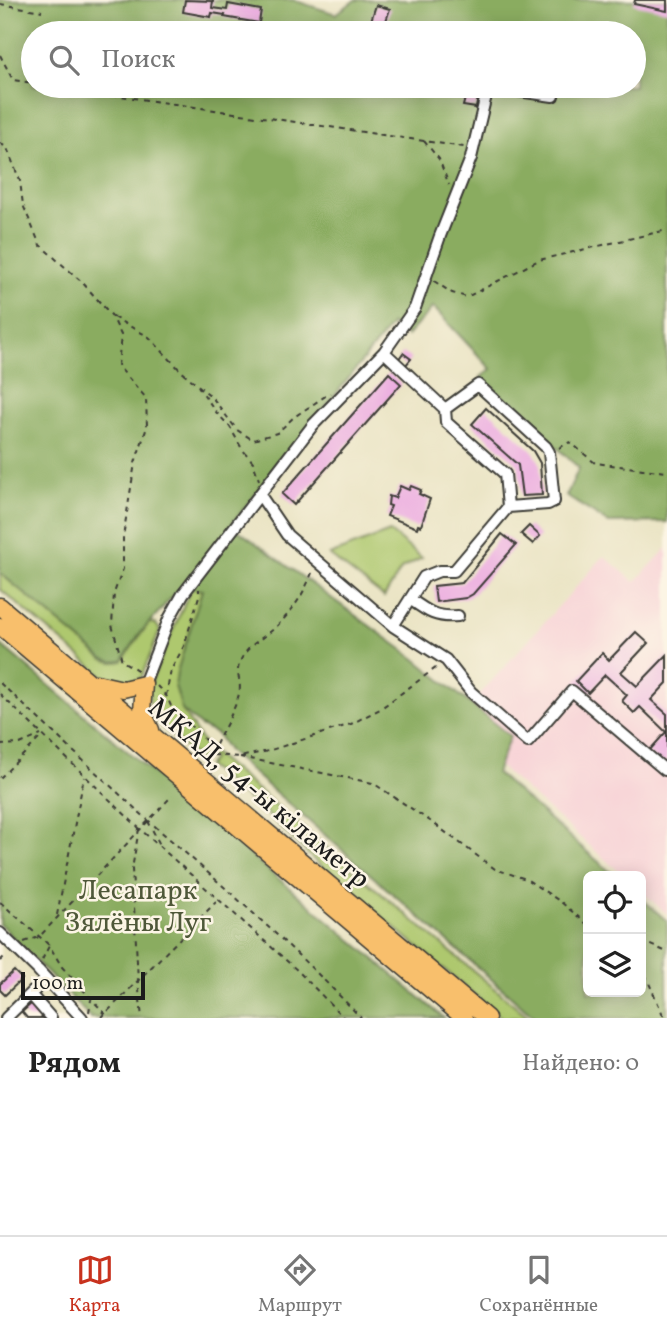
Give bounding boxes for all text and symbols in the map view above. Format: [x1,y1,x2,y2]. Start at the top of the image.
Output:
search box [21,21,646,98]
icon: search [45,41,83,79]
text: Поиск [101,42,175,78]
street label: МКАД, 54-ы кіламетр [139,689,378,899]
map controls [583,871,646,997]
button: locate [583,871,646,934]
park label: Лесапарк Зялёны Луг [64,872,212,943]
button: layers [583,934,646,997]
scale bar [21,969,145,1001]
text: 100 m [32,971,83,997]
text: Рядом [28,1043,121,1085]
text: Найдено: 0 [522,1048,639,1080]
tab: Карта [69,1251,120,1319]
tab: Маршрут [258,1251,342,1319]
tab: Сохранённые [480,1251,598,1319]

